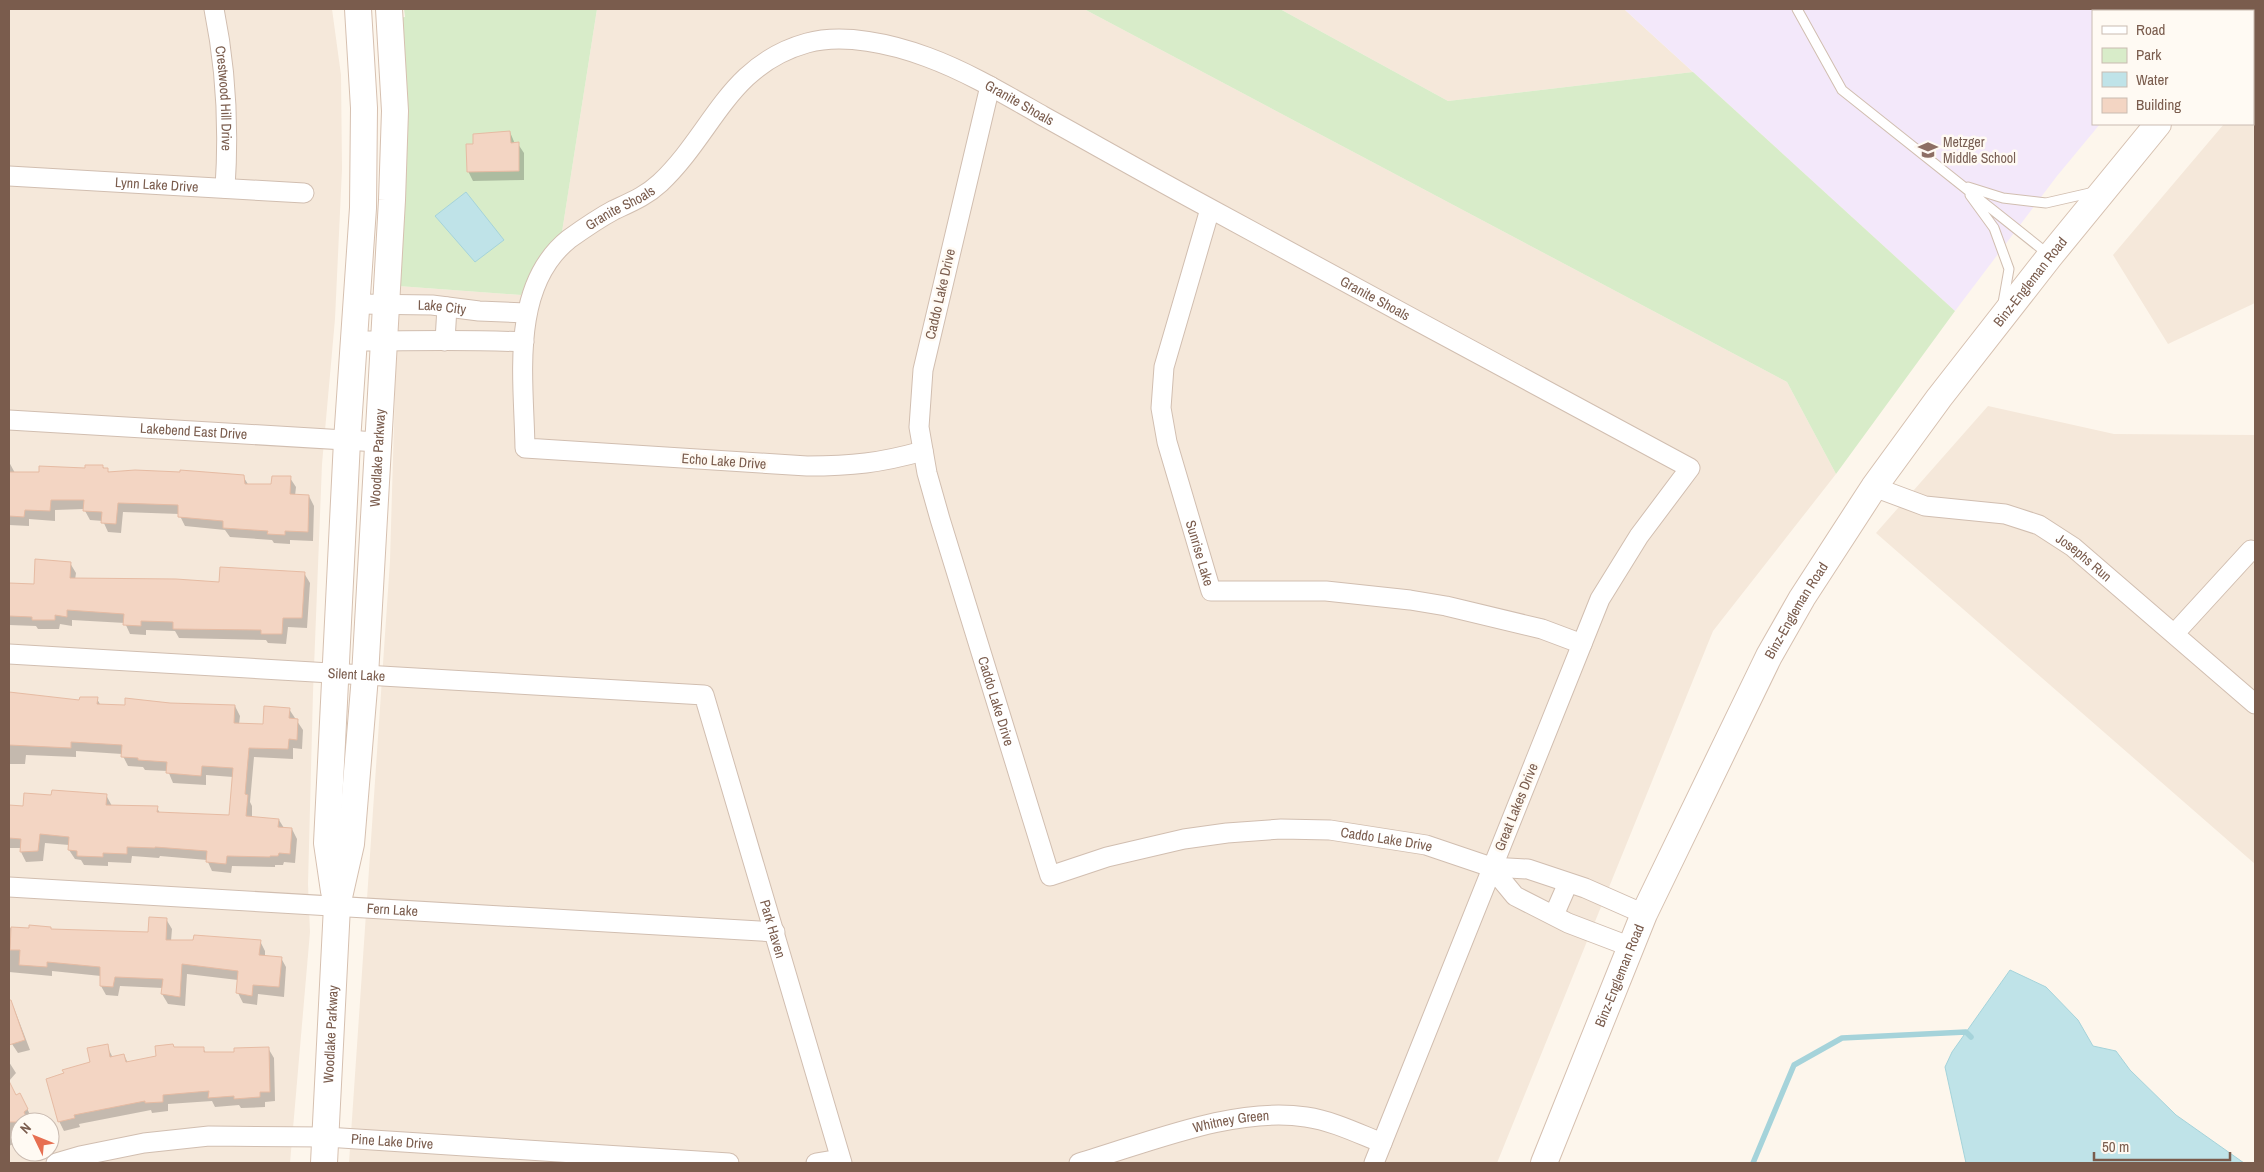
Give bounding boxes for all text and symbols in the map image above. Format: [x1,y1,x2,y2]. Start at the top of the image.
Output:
legend [2092,10,2254,125]
text: Road [2136,19,2165,40]
text: Park [2136,44,2162,65]
street label: Crestwood Hill Drive [211,45,236,151]
text: Water [2136,69,2168,90]
street label: Granite Shoals [982,76,1057,129]
text: Building [2136,94,2181,115]
place label: Metzger Middle School [1943,133,2016,167]
school or university icon: Metzger Middle School [1917,139,1939,161]
street label: Lynn Lake Drive [115,173,199,196]
street label: Granite Shoals [582,181,659,234]
street label: Binz-Engleman Road [1989,233,2071,330]
street label: Caddo Lake Drive [921,247,959,341]
street label: Granite Shoals [1337,272,1413,325]
street label: Lake City [418,296,467,318]
street label: Woodlake Parkway [366,408,389,507]
street label: Lakebend East Drive [140,419,248,443]
street label: Echo Lake Drive [681,449,767,473]
street label: Sunrise Lake [1182,518,1218,588]
street label: Josephs Run [2052,529,2116,585]
street label: Binz-Engleman Road [1760,559,1832,662]
street label: Caddo Lake Drive [974,654,1018,748]
street label: Silent Lake [327,664,386,685]
street label: Great Lakes Drive [1490,760,1542,854]
street label: Caddo Lake Drive [1339,823,1435,856]
street label: Park Haven [756,897,790,960]
street label: Fern Lake [366,899,418,920]
street label: Binz-Engleman Road [1591,922,1648,1030]
street label: Woodlake Parkway [319,984,342,1084]
street label: Whitney Green [1191,1106,1270,1137]
north arrow [10,1112,60,1162]
text: N [16,1119,35,1137]
street label: Pine Lake Drive [350,1130,434,1153]
scale bar [2094,1130,2230,1162]
text: 50 m [2102,1136,2129,1157]

